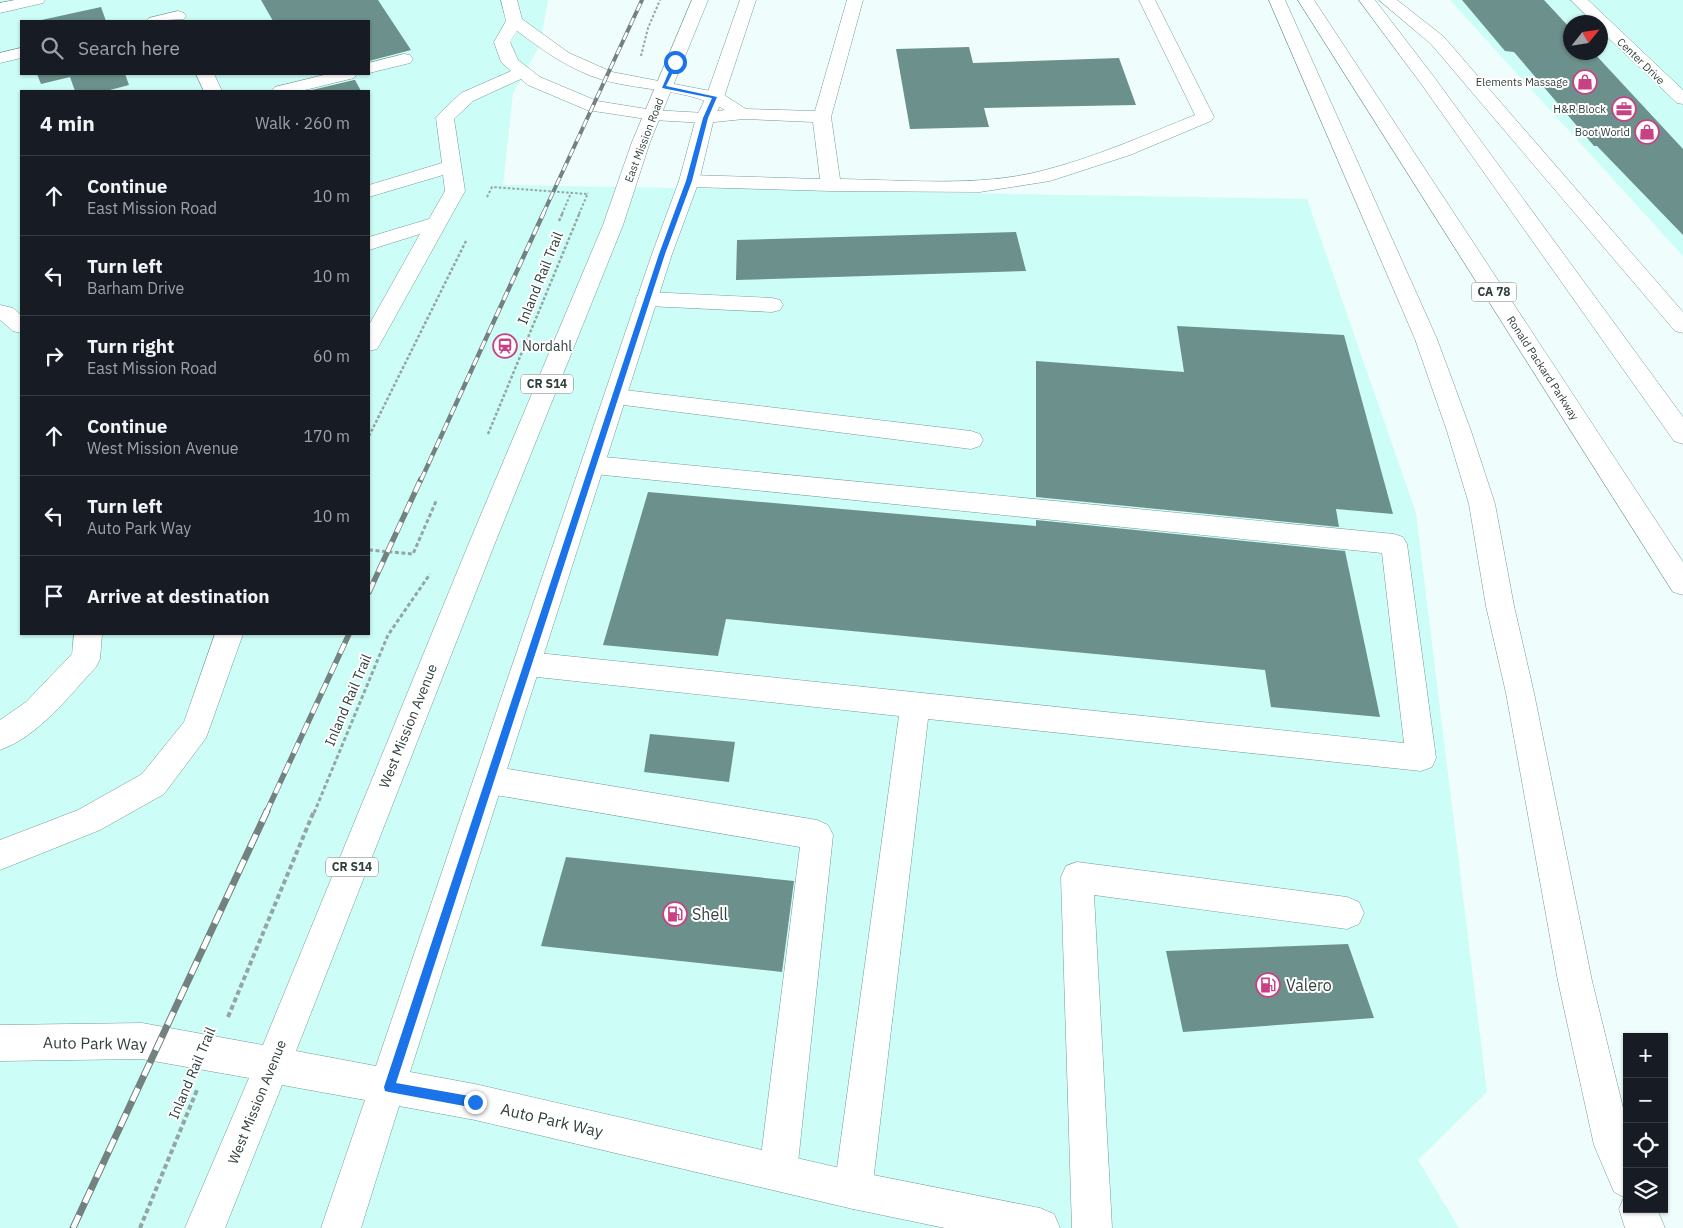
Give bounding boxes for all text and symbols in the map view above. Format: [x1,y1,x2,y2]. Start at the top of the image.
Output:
north arrow [1563,15,1608,60]
search box [20,20,370,75]
icon: search [38,34,66,62]
street label: Center Drive [1614,35,1668,87]
text: Search here [78,36,180,60]
route start [664,51,687,74]
shop icon: Elements Massage [1572,69,1598,95]
place label: Elements Massage [1476,75,1568,89]
street label: East Mission Road [621,96,667,184]
office icon: H&R Block [1611,96,1637,122]
place label: H&R Block [1553,102,1606,116]
text: 4 min [40,109,95,137]
text: Walk · 260 m [255,113,350,133]
shop icon: Boot World [1634,119,1660,145]
place label: Boot World [1575,125,1630,139]
text: Continue [87,174,167,198]
icon: ahead [40,182,68,210]
text: 10 m [313,186,350,206]
text: East Mission Road [87,198,217,218]
street label: Inland Rail Trail [513,229,567,327]
text: Turn left [87,254,163,278]
icon: left [40,262,68,290]
text: 10 m [313,266,350,286]
text: Barham Drive [87,278,184,298]
road number: CA 78 [1472,282,1516,302]
street label: Ronald Packard Parkway [1504,313,1582,423]
station icon: Nordahl [492,333,518,359]
text: Turn right [87,334,174,358]
place label: Nordahl [522,337,572,355]
icon: right [40,342,68,370]
text: 60 m [313,346,350,366]
text: East Mission Road [87,358,217,378]
road number: CR S14 [521,374,573,394]
text: Continue [87,414,167,438]
icon: ahead [40,422,68,450]
text: 170 m [303,426,350,446]
text: West Mission Avenue [87,438,239,458]
text: Turn left [87,494,163,518]
icon: left [40,502,68,530]
text: 10 m [313,506,350,526]
text: Auto Park Way [87,518,191,538]
icon: arrive [40,582,68,610]
text: Arrive at destination [87,584,270,608]
street label: Inland Rail Trail [320,651,376,749]
street label: West Mission Avenue [375,661,441,791]
road number: CR S14 [326,858,378,876]
fuel station icon: Shell [662,901,688,927]
place label: Shell [692,904,728,924]
fuel station icon: Valero [1255,972,1281,998]
place label: Valero [1286,975,1332,995]
street label: Inland Rail Trail [164,1024,220,1122]
street label: Auto Park Way [43,1032,147,1054]
map controls [1623,1033,1668,1213]
button: + [1623,1033,1668,1078]
street label: West Mission Avenue [224,1037,290,1167]
button: − [1623,1078,1668,1123]
route end [464,1091,487,1114]
street label: Auto Park Way [499,1099,605,1141]
button: locate [1623,1123,1668,1168]
button: layers [1623,1168,1668,1213]

